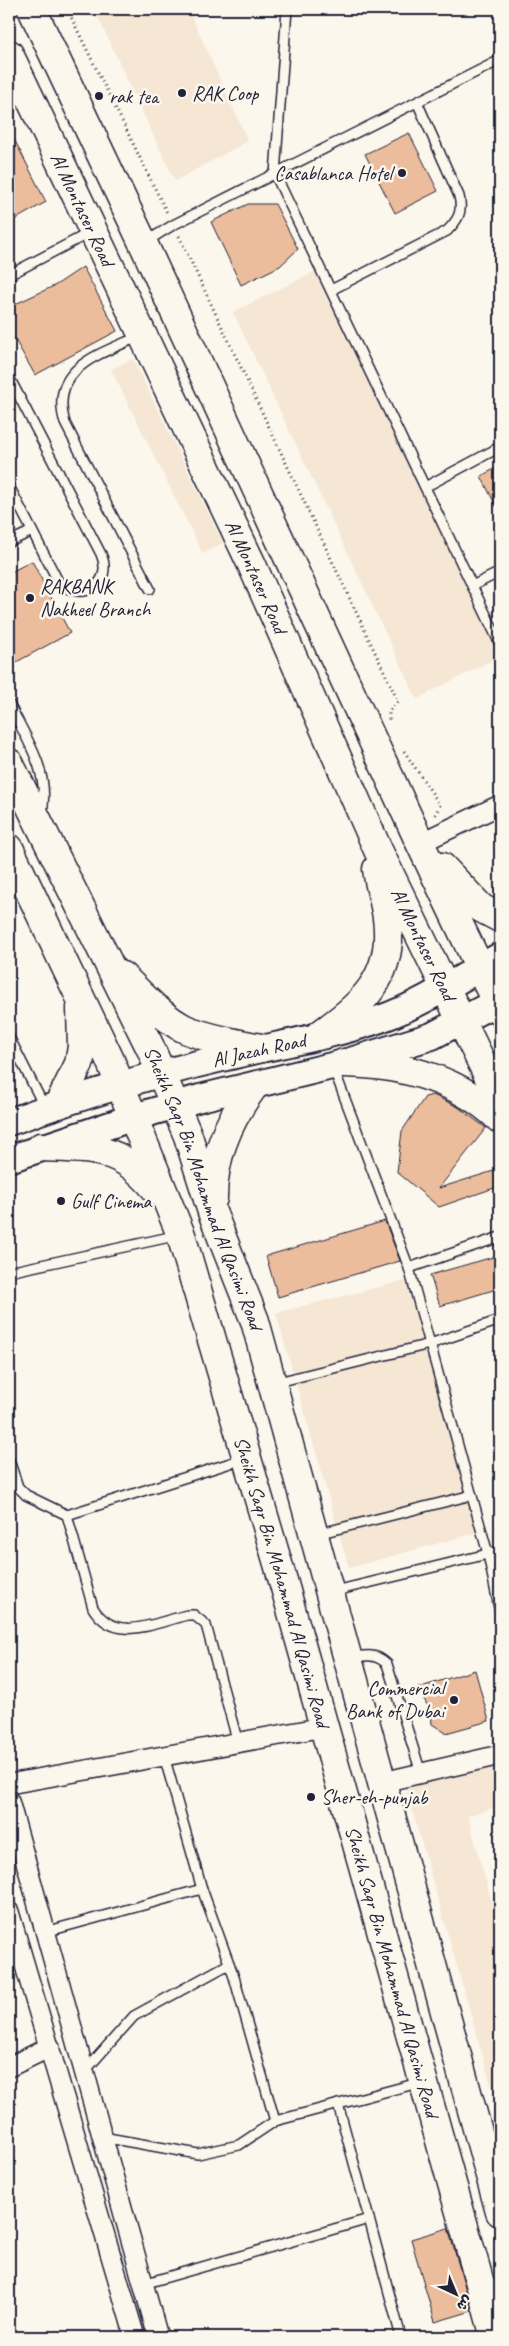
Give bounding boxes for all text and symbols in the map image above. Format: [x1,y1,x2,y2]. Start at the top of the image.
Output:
place label: RAK Coop [192,81,260,106]
place label: rak tea [109,84,160,109]
marker: RAK Coop [176,87,188,99]
marker: rak tea [93,90,105,102]
street label: Al Montaser Road [45,149,122,273]
place label: Casablanca Hotel [274,161,396,186]
marker: Casablanca Hotel [396,167,408,179]
street label: Al Montaser Road [220,515,294,640]
place label: RAKBANK Nakheel Branch [40,574,152,622]
marker: RAKBANK Nakheel Branch [24,592,36,604]
street label: Al Montaser Road [386,884,463,1007]
street label: Al Jazah Road [209,1027,311,1072]
street label: Sheikh Saqr Bin Mohammad Al Qasimi Road [139,1042,270,1335]
place label: Gulf Cinema [71,1189,152,1214]
marker: Gulf Cinema [55,1195,67,1207]
street label: Sheikh Saqr Bin Mohammad Al Qasimi Road [229,1434,337,1733]
place label: Commercial Bank of Dubai [346,1676,448,1724]
marker: Commercial Bank of Dubai [448,1694,460,1706]
place label: Sher-eh-punjab [321,1785,429,1810]
marker: Sher-eh-punjab [305,1791,317,1803]
street label: Sheikh Saqr Bin Mohammad Al Qasimi Road [340,1823,446,2123]
north arrow [432,2268,482,2318]
text: ش [453,2292,476,2314]

